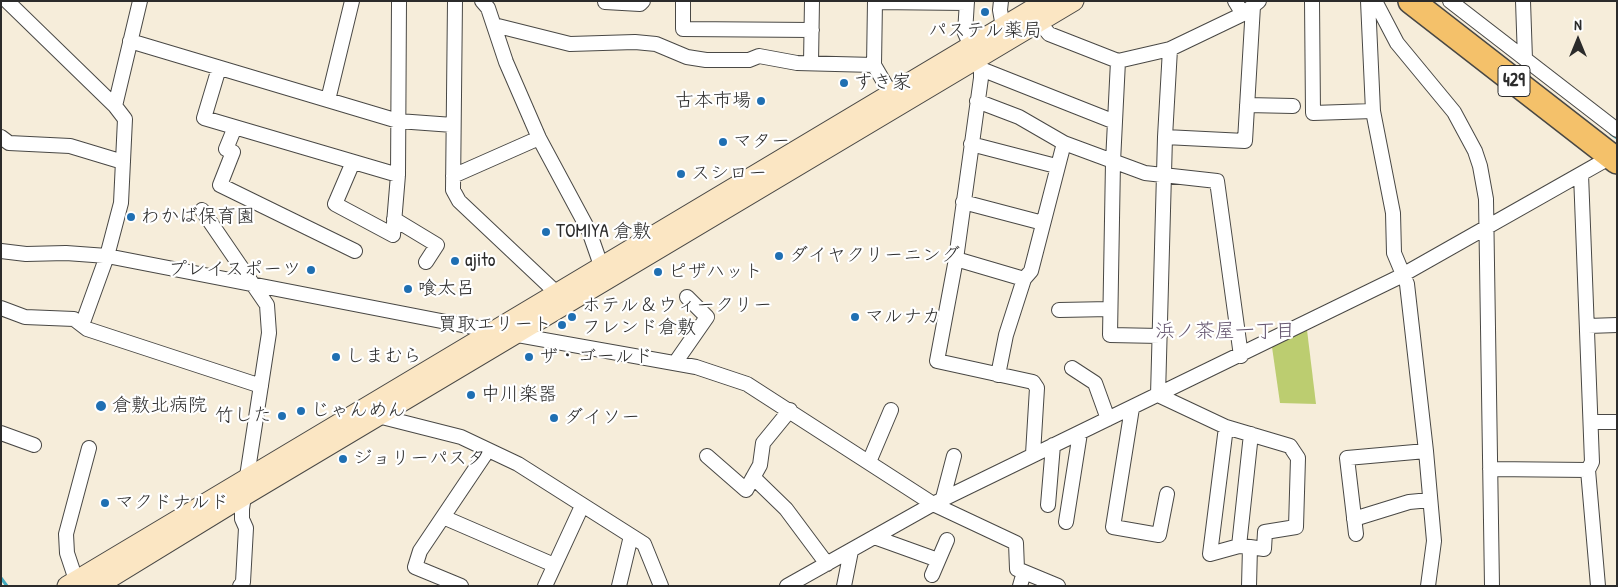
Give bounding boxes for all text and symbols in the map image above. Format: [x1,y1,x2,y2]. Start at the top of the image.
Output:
marker: パステル薬局 [979,6,991,18]
north arrow [1553,15,1603,65]
text: N [1574,15,1582,34]
place label: パステル薬局 [928,20,1042,42]
road number: 429 [1498,66,1530,96]
place label: すき家 [854,72,911,94]
marker: すき家 [838,77,850,89]
place label: 古本市場 [675,90,751,112]
marker: 古本市場 [755,95,767,107]
place label: マター [733,131,790,153]
marker: マター [717,136,729,148]
place label: スシロー [691,163,767,185]
marker: スシロー [675,168,687,180]
place label: わかば保育園 [141,206,255,228]
marker: わかば保育園 [125,211,137,223]
place label: TOMIYA 倉敷 [556,221,651,243]
marker: TOMIYA 倉敷 [540,226,552,238]
place label: ダイヤクリーニング [789,245,960,267]
place label: ajito [465,250,495,272]
marker: ダイヤクリーニング [773,250,785,262]
marker: ajito [449,255,461,267]
place label: プレイスポーツ [168,259,301,281]
place label: ピザハット [668,261,763,283]
marker: プレイスポーツ [305,264,317,276]
marker: ピザハット [652,266,664,278]
place label: 喰太呂 [418,278,475,300]
marker: 喰太呂 [402,283,414,295]
place label: ホテル＆ウィークリー フレンド倉敷 [582,295,772,339]
place label: マルナカ [865,306,941,328]
marker: ホテル＆ウィークリー フレンド倉敷 [566,311,578,323]
marker: マルナカ [849,311,861,323]
place label: 買取エリート [438,314,552,336]
marker: 買取エリート [556,319,568,331]
district label: 浜ノ茶屋一丁目 [1155,320,1295,344]
place label: しまむら [346,346,422,368]
place label: ザ・ゴールド [539,346,653,368]
marker: しまむら [330,351,342,363]
marker: ザ・ゴールド [523,351,535,363]
place label: 中川楽器 [481,384,557,406]
marker: 中川楽器 [465,389,477,401]
place label: 倉敷北病院 [112,395,207,417]
marker: 倉敷北病院 [94,399,108,413]
place label: じゃんめん [311,400,406,422]
place label: 竹した [215,405,272,427]
marker: じゃんめん [295,405,307,417]
place label: ダイソー [564,407,640,429]
marker: 竹した [276,410,288,422]
marker: ダイソー [548,412,560,424]
place label: ジョリーパスタ [353,448,486,470]
marker: ジョリーパスタ [337,453,349,465]
place label: マクドナルド [115,492,229,514]
marker: マクドナルド [99,497,111,509]

